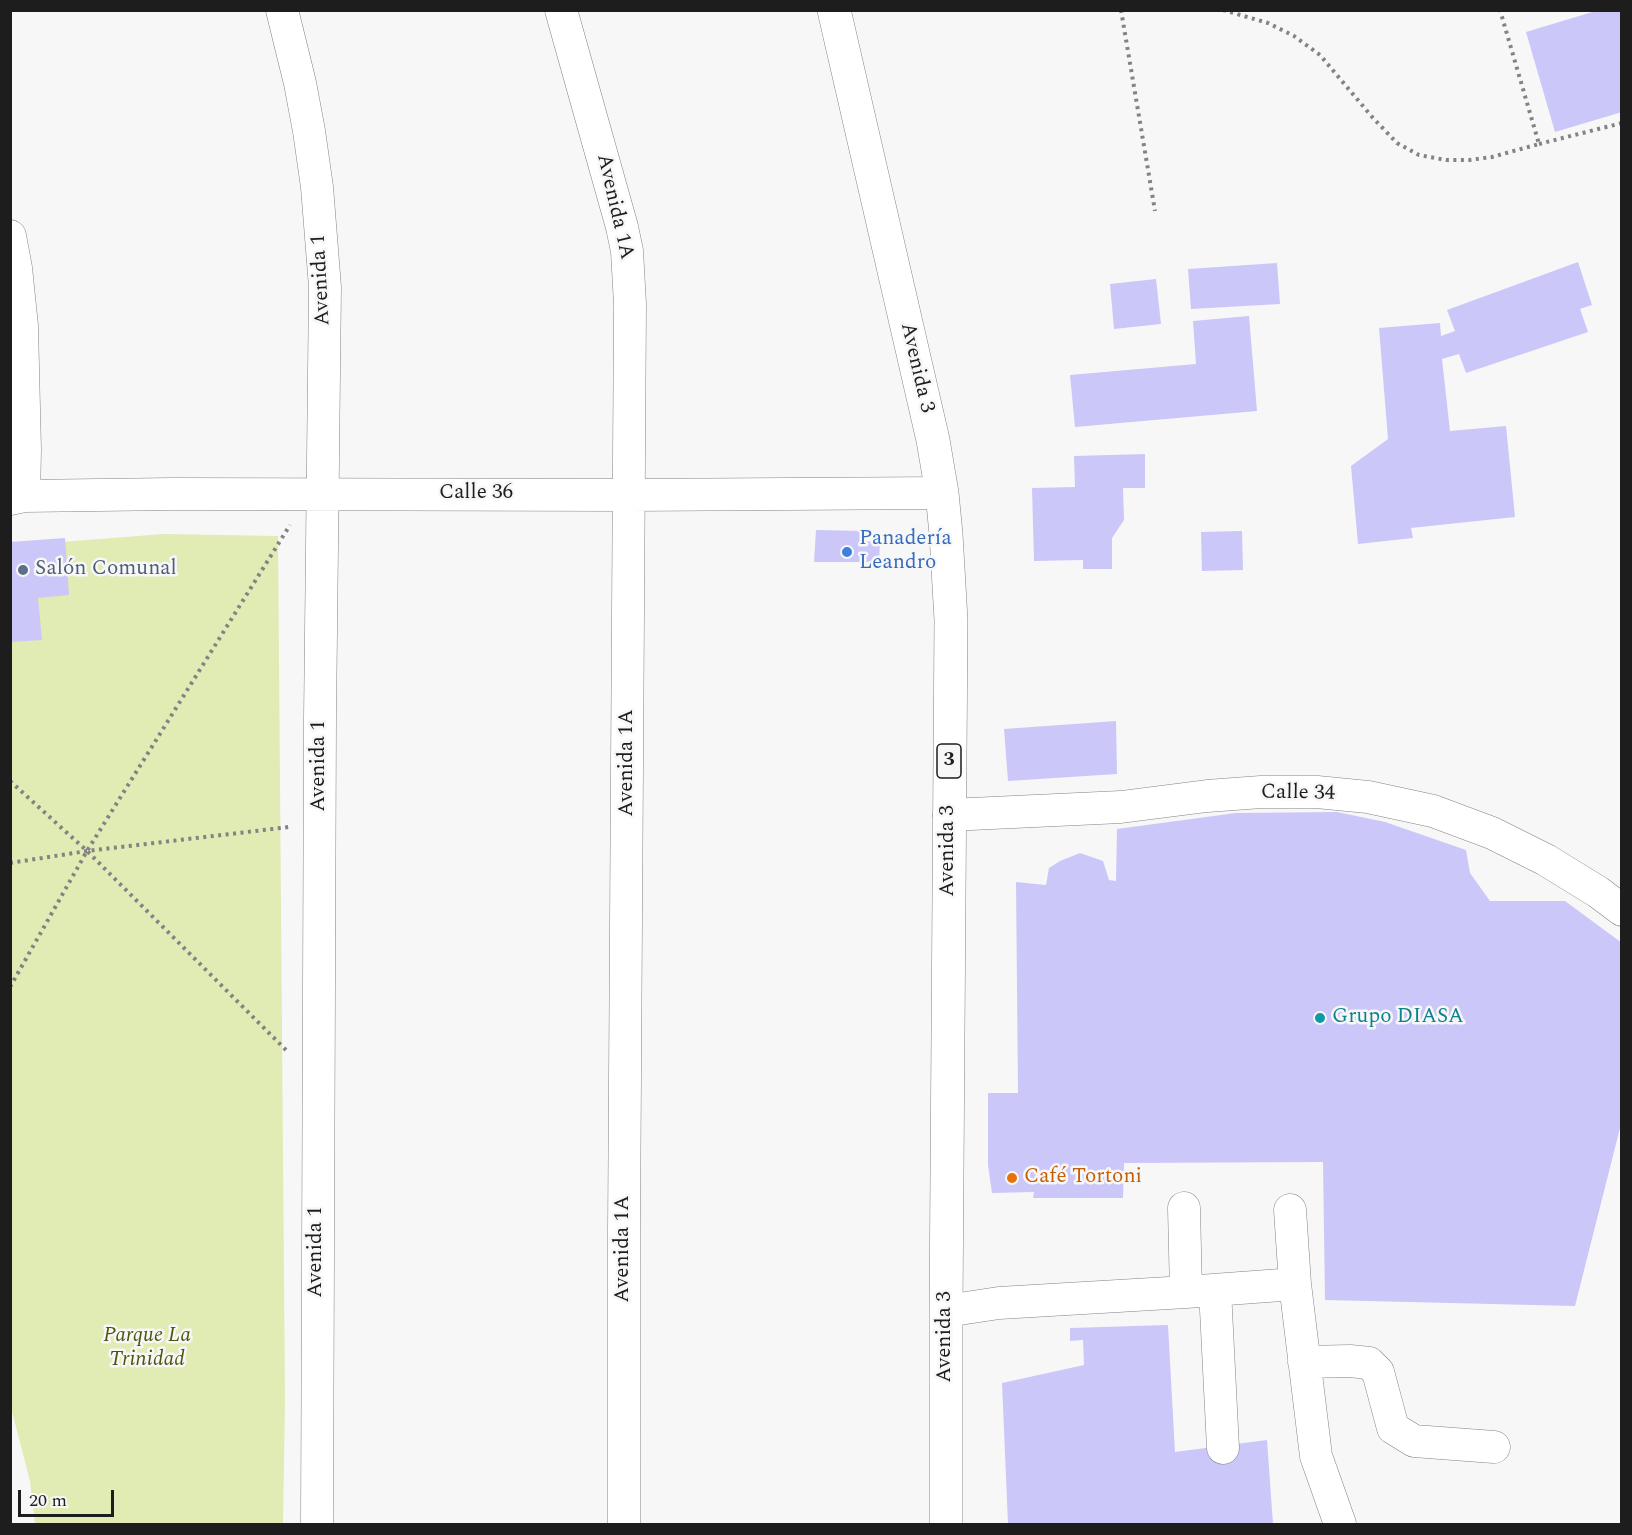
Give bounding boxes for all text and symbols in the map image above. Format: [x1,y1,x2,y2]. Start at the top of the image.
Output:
street label: Avenida 1A [590,152,638,262]
street label: Avenida 1 [307,234,337,326]
street label: Avenida 3 [893,321,939,415]
street label: Calle 36 [439,481,513,507]
place label: Panadería Leandro [859,527,952,577]
marker: Panadería Leandro [840,545,854,559]
place label: Salón Comunal [35,557,177,583]
marker: Salón Comunal [16,563,30,577]
street label: Avenida 1A [615,709,641,817]
street label: Avenida 1 [307,720,333,812]
road number: 3 [937,744,961,778]
street label: Calle 34 [1261,781,1335,807]
street label: Avenida 3 [936,805,962,897]
place label: Grupo DIASA [1332,1005,1464,1031]
marker: Grupo DIASA [1313,1011,1327,1025]
place label: Café Tortoni [1024,1165,1142,1191]
marker: Café Tortoni [1005,1171,1019,1185]
street label: Avenida 1A [611,1195,637,1303]
street label: Avenida 1 [304,1206,330,1298]
street label: Avenida 3 [933,1291,959,1383]
park label: Parque La Trinidad [103,1324,191,1374]
scale bar [21,1478,117,1516]
text: 20 m [29,1487,67,1514]

